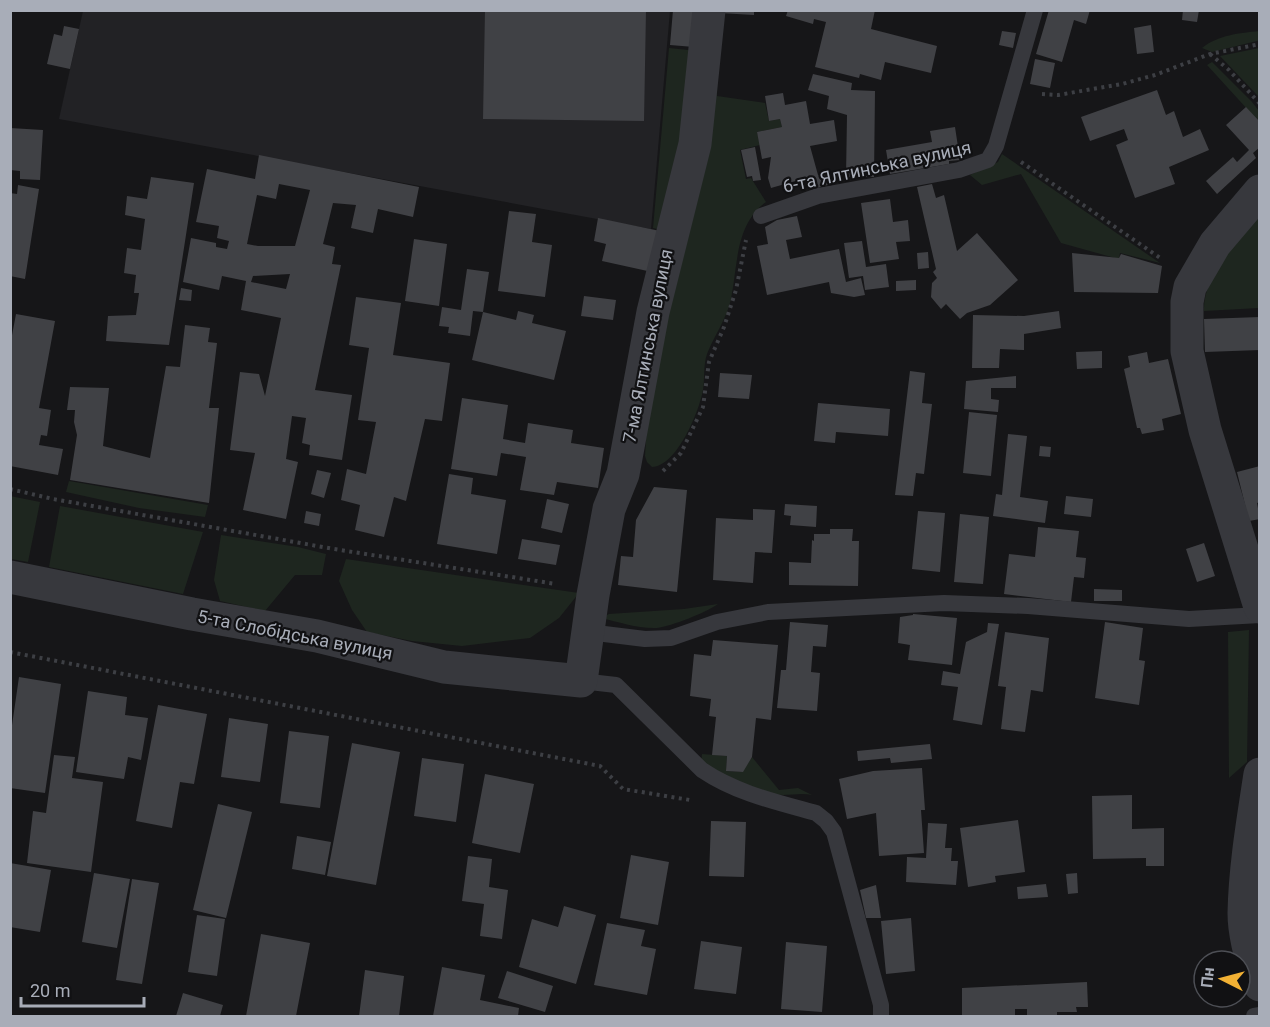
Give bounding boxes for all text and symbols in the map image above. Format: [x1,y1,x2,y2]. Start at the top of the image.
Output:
street label: 6-та Ялтинська вулиця [781,136,973,197]
street label: 7-ма Ялтинська вулиця [618,247,677,445]
street label: 5-та Слобідська вулиця [196,605,394,664]
north arrow [1192,949,1252,1009]
text: Пн [1197,966,1218,989]
scale bar [21,970,144,1008]
text: 20 m [30,980,70,1001]

